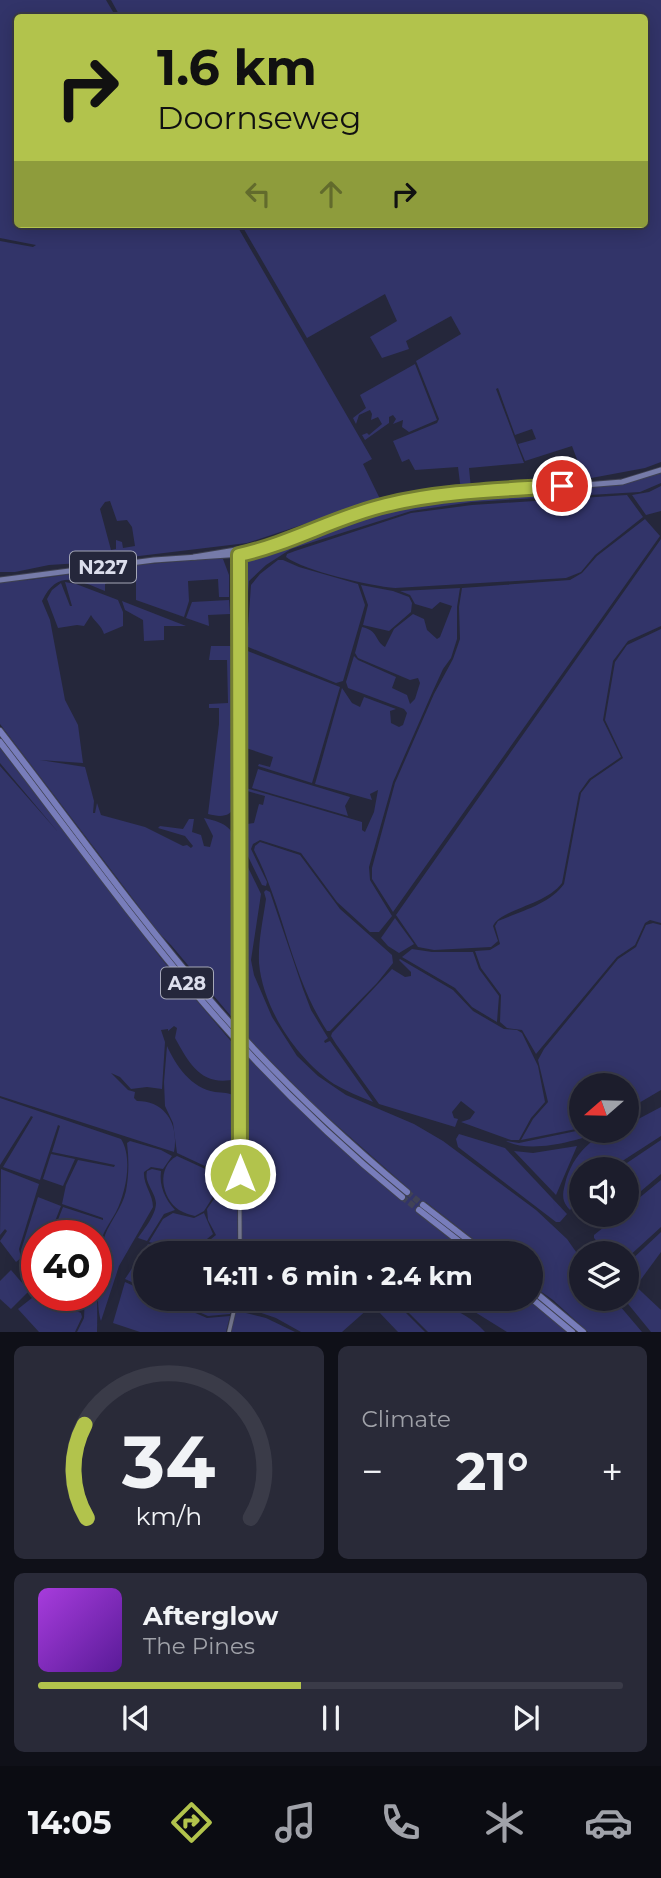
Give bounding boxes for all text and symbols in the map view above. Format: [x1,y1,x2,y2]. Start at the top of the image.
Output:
text: 1.6 km [157,38,317,97]
icon: right [42,42,133,133]
text: Doornseweg [157,98,361,137]
icon: left [239,175,277,213]
icon: ahead [312,175,350,213]
icon: right [385,175,423,213]
pin [532,456,592,516]
icon: arrive [543,467,581,505]
road number: N227 [70,552,136,582]
road number: A28 [161,967,213,998]
north arrow [569,1073,639,1143]
map controls [569,1073,639,1311]
position arrow [203,1137,277,1211]
button: sound [569,1157,639,1227]
speed limit sign: 40 [21,1220,112,1311]
button: layers [569,1241,639,1311]
text: 14:11 · 6 min · 2.4 km [203,1260,473,1292]
text: Climate [362,1405,451,1433]
text: 34 [121,1419,215,1507]
text: 21° [456,1440,529,1503]
text: − [362,1448,383,1495]
text: + [601,1448,623,1495]
text: km/h [135,1501,202,1531]
text: Afterglow [143,1600,278,1632]
text: The Pines [143,1632,255,1660]
icon: previous [117,1699,155,1737]
icon: pause [312,1699,350,1737]
icon: next [507,1699,545,1737]
icon: directions [167,1798,216,1847]
icon: music [271,1798,320,1847]
icon: phone [376,1798,425,1847]
icon: climate [480,1798,529,1847]
icon: car [584,1798,633,1847]
text: 14:05 [28,1803,112,1842]

